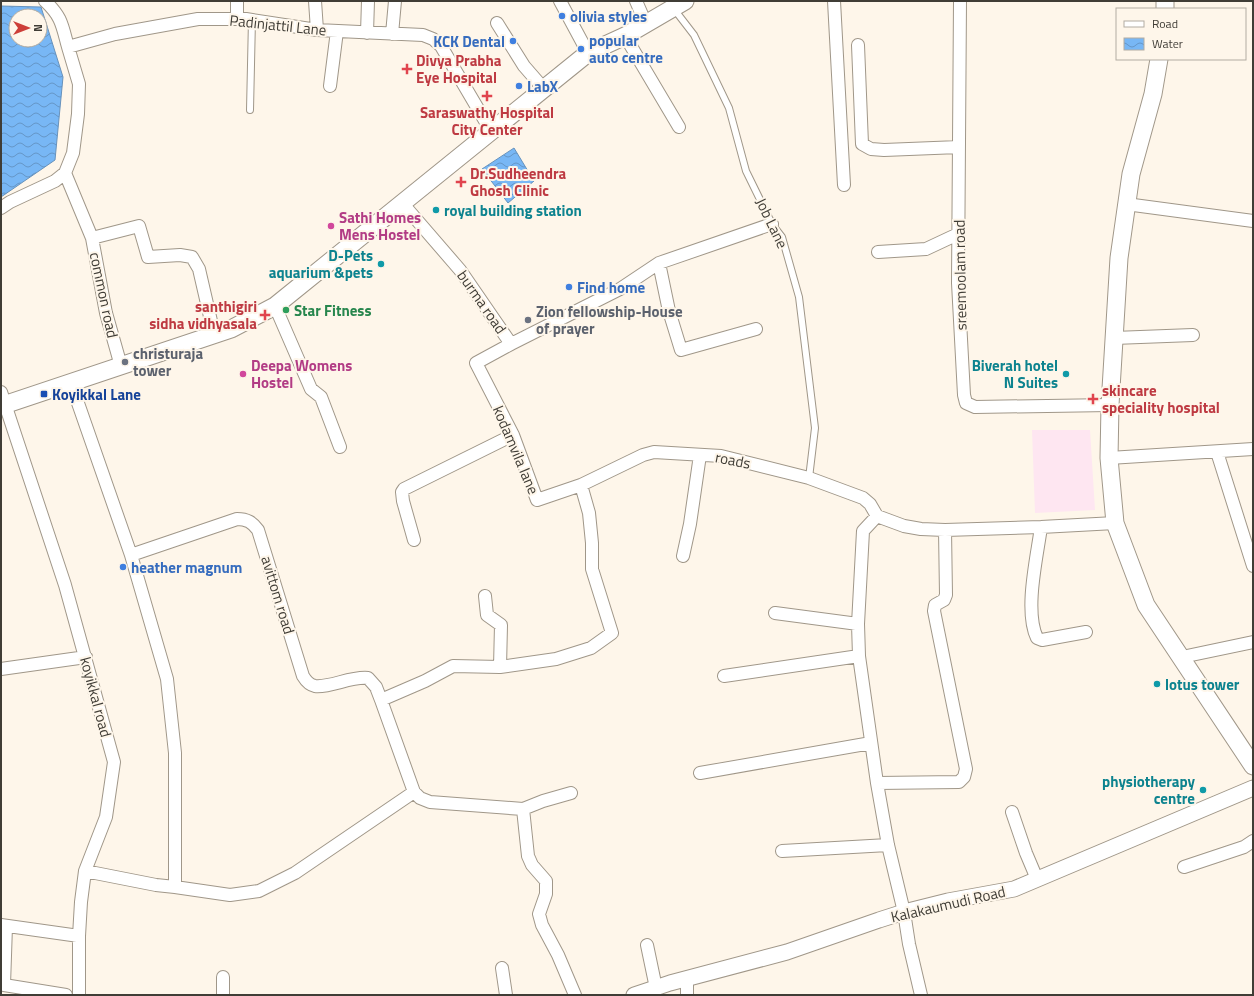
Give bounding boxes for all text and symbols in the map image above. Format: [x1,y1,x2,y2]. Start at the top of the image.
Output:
place label: olivia styles [570,5,647,28]
north arrow [8,8,48,48]
street label: Padinjattil Lane [228,8,328,42]
legend [1116,8,1246,60]
marker: olivia styles [557,11,567,21]
text: Road [1152,14,1178,33]
text: N [30,24,46,32]
place label: popular auto centre [589,29,663,69]
place label: KCK Dental [433,30,505,53]
text: Water [1152,34,1183,53]
marker: KCK Dental [508,36,518,46]
marker: popular auto centre [576,44,586,54]
place label: Divya Prabha Eye Hospital [416,49,502,89]
marker: Divya Prabha Eye Hospital [401,63,413,75]
place label: LabX [527,75,559,98]
marker: LabX [514,81,524,91]
marker: Saraswathy Hospital City Center [481,90,493,102]
place label: Saraswathy Hospital City Center [420,101,554,141]
place label: Dr.Sudheendra Ghosh Clinic [470,162,567,202]
marker: Dr.Sudheendra Ghosh Clinic [455,176,467,188]
street label: Job Lane [750,194,794,252]
place label: royal building station [444,199,582,222]
marker: royal building station [431,205,441,215]
place label: Sathi Homes Mens Hostel [339,206,421,246]
street label: sreemoolam road [948,219,972,331]
marker: Sathi Homes Mens Hostel [326,221,336,231]
place label: D-Pets aquarium &pets [269,244,373,284]
street label: common road [84,250,124,340]
marker: D-Pets aquarium &pets [376,259,386,269]
street label: burma road [452,266,512,338]
place label: Find home [577,276,646,299]
marker: Find home [564,282,574,292]
place label: santhigiri sidha vidhyasala [149,295,257,335]
place label: Star Fitness [294,299,372,322]
place label: Zion fellowship-House of prayer [536,300,683,340]
marker: Star Fitness [281,305,291,315]
marker: santhigiri sidha vidhyasala [260,310,270,320]
marker: Zion fellowship-House of prayer [523,315,533,325]
place label: christuraja tower [133,342,203,382]
place label: Deepa Womens Hostel [251,354,352,394]
place label: Biverah hotel N Suites [972,354,1058,394]
marker: christuraja tower [120,357,130,367]
marker: Deepa Womens Hostel [238,369,248,379]
marker: Biverah hotel N Suites [1061,369,1071,379]
place label: skincare speciality hospital [1102,379,1220,419]
place label: Koyikkal Lane [52,383,141,406]
marker: Koyikkal Lane [39,389,49,399]
marker: skincare speciality hospital [1087,393,1099,405]
street label: kodamvila lane [487,402,545,498]
street label: roads [713,445,753,475]
street label: avittom road [255,553,301,637]
place label: heather magnum [131,556,242,579]
marker: heather magnum [118,562,128,572]
street label: koyikkal road [74,654,118,740]
place label: lotus tower [1165,673,1240,696]
marker: lotus tower [1152,679,1162,689]
place label: physiotherapy centre [1102,770,1195,810]
marker: physiotherapy centre [1198,785,1208,795]
street label: Kalakaumudi Road [888,880,1008,928]

